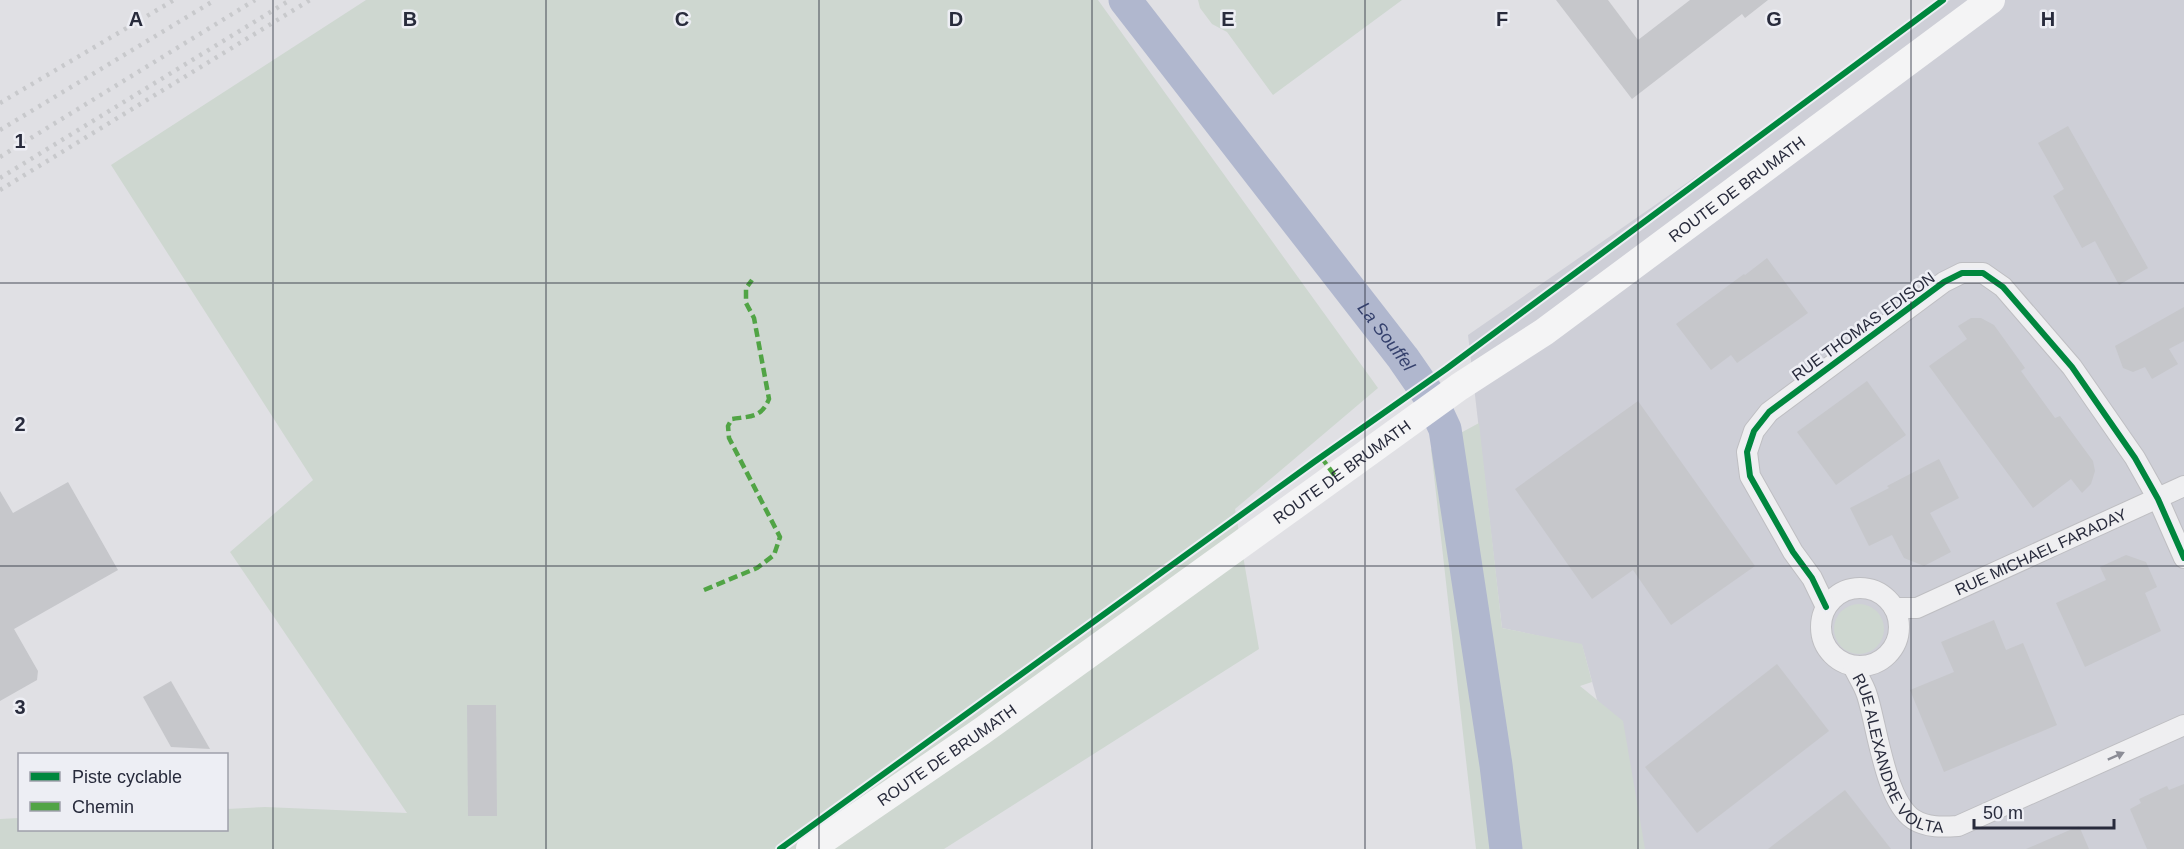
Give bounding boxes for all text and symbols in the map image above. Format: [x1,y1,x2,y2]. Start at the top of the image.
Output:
text: A [129,8,143,30]
text: B [403,8,417,30]
text: C [675,8,689,30]
text: D [949,8,963,30]
text: E [1221,8,1235,30]
text: F [1496,8,1508,30]
text: G [1766,8,1782,30]
text: H [2041,8,2055,30]
text: 1 [14,130,26,152]
street label: ROUTE DE BRUMATH [1666,133,1808,245]
street label: RUE THOMAS EDISON [1789,269,1938,384]
water label: La Souffel [1353,298,1419,375]
text: 2 [14,413,26,435]
street label: ROUTE DE BRUMATH [1270,417,1414,527]
street label: RUE MICHAEL FARADAY [1952,505,2130,598]
street label: RUE ALEXANDRE VOLTA [1849,671,1944,836]
text: 3 [14,696,26,718]
street label: ROUTE DE BRUMATH [874,701,1020,809]
one-way arrow [2107,750,2125,760]
legend [18,753,228,831]
text: Piste cyclable [72,767,182,787]
scale bar [1974,792,2114,830]
text: Chemin [72,797,134,817]
text: 50 m [1983,803,2023,823]

